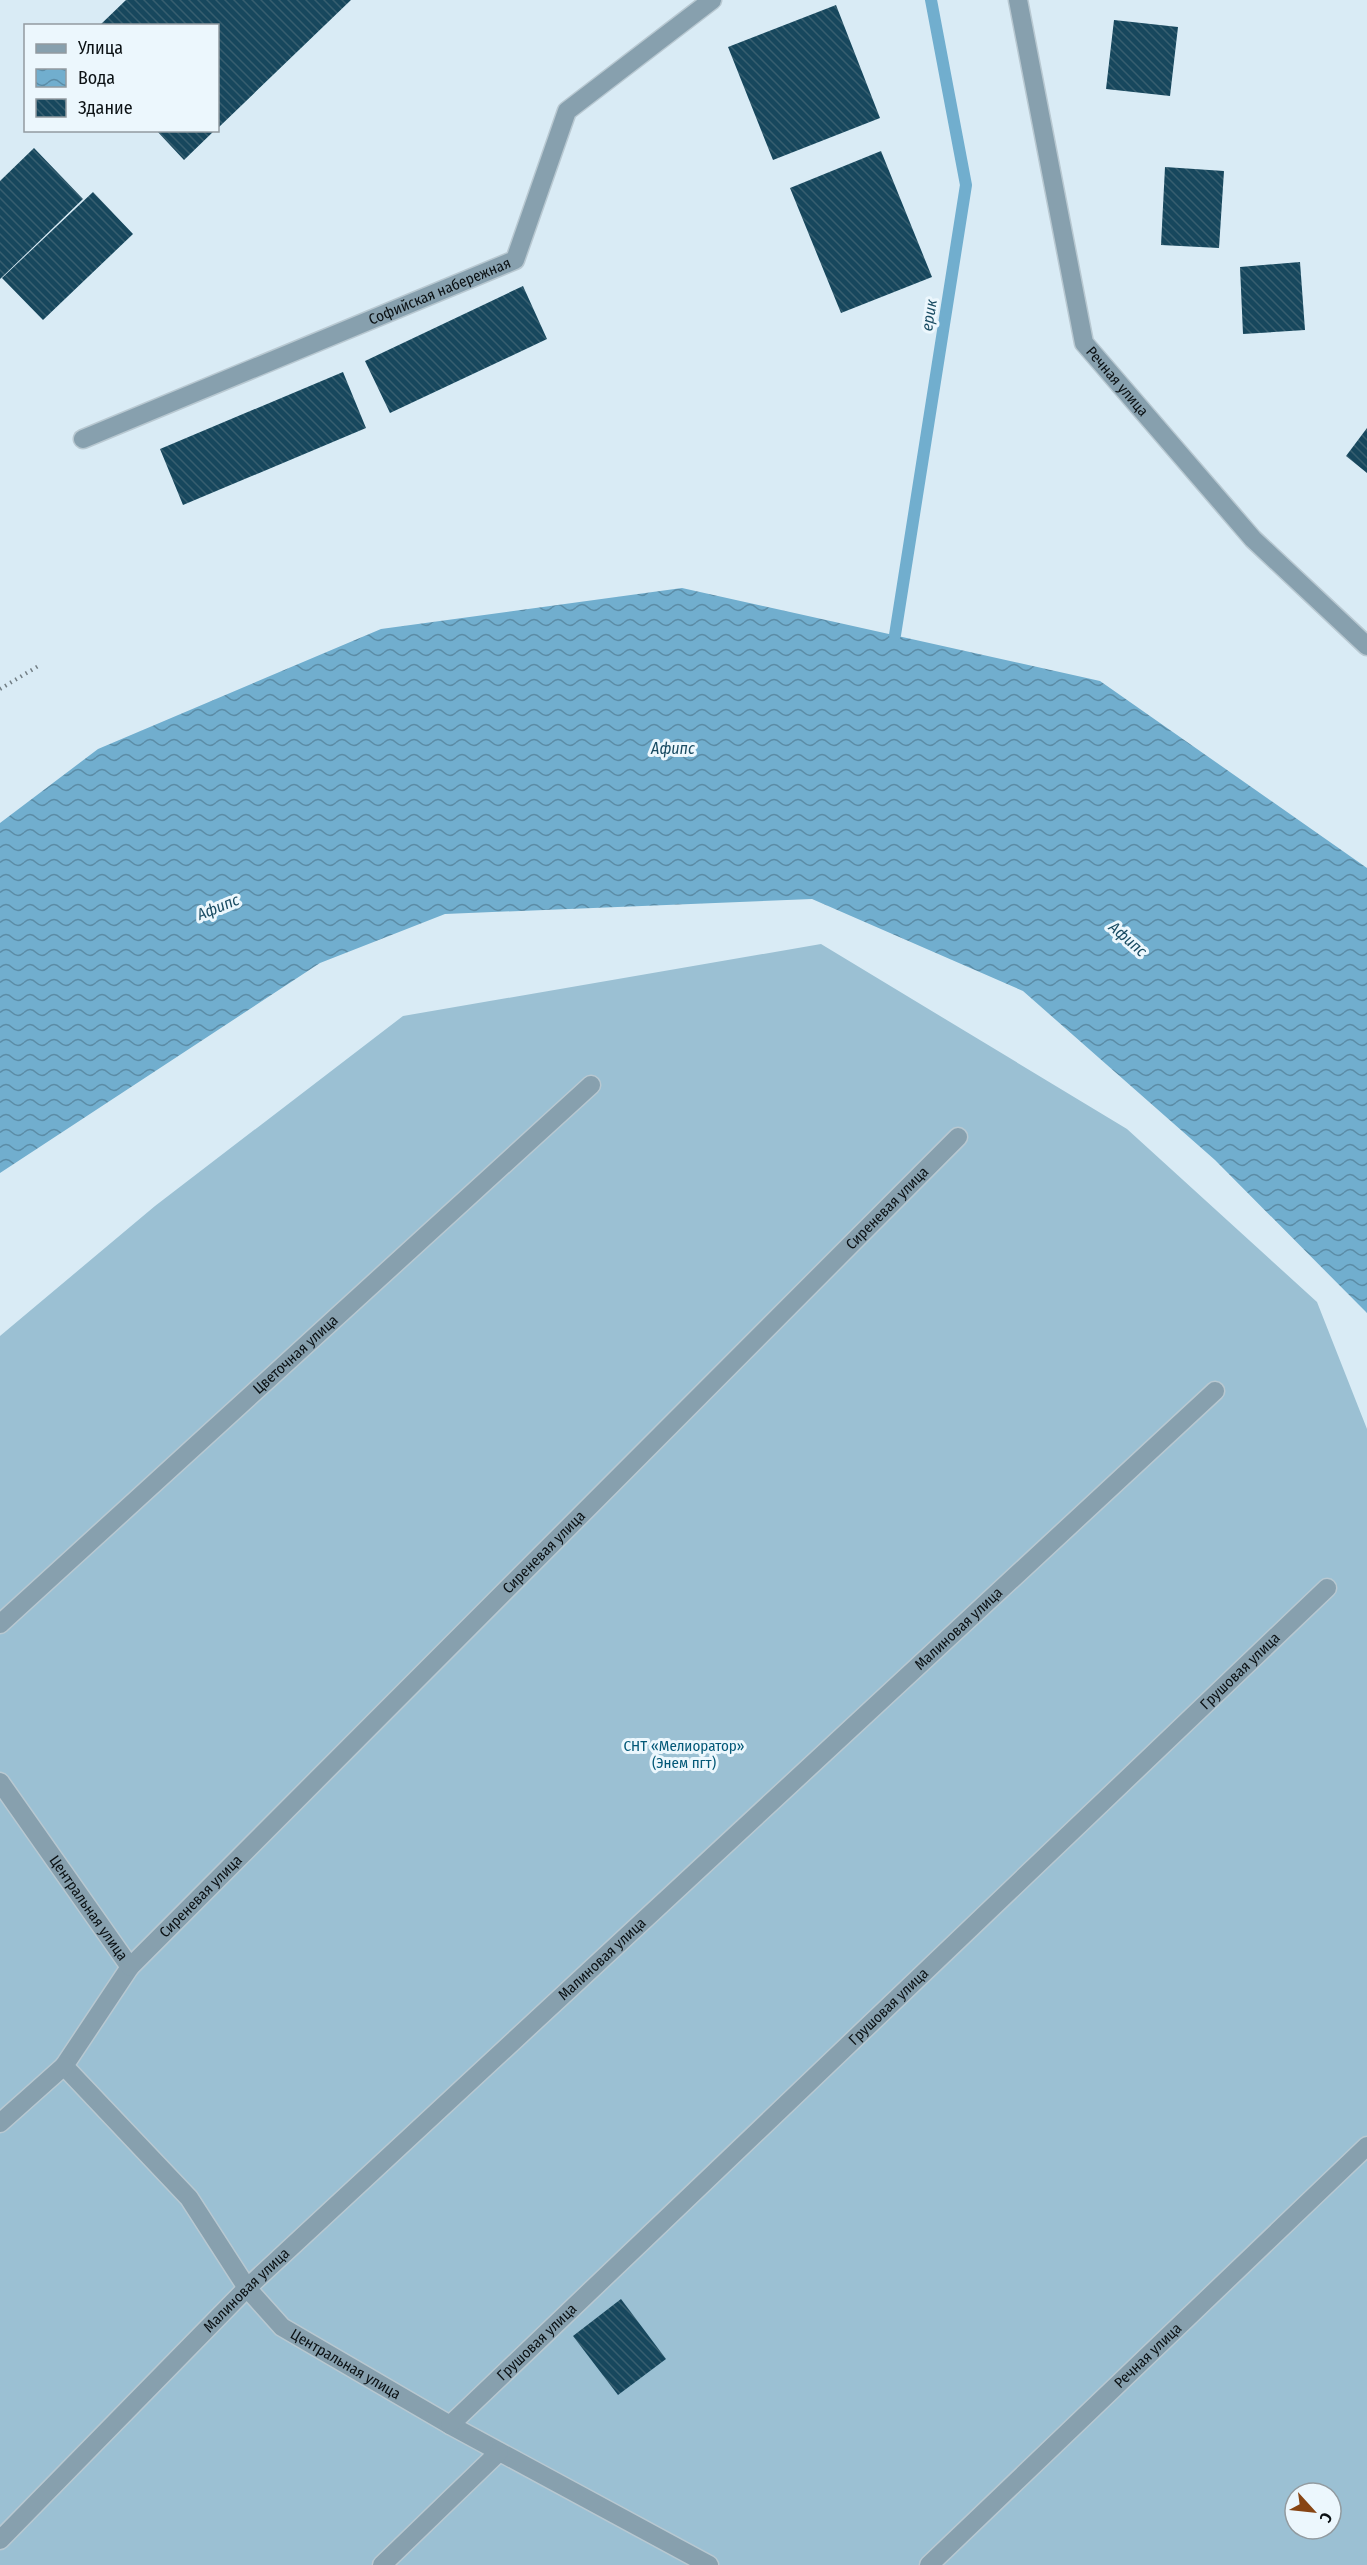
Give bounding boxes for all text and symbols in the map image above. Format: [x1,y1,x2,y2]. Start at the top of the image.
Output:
legend [24,24,219,132]
text: Улица [77,37,123,59]
text: Вода [78,67,115,89]
text: Здание [78,97,133,119]
street label: Софийская набережная [366,254,513,329]
water label: ерик [917,297,941,332]
street label: Речная улица [1082,343,1152,420]
water label: Афипс [650,739,695,758]
water label: Афипс [193,890,242,924]
water label: Афипс [1104,917,1151,961]
street label: Сиреневая улица [842,1163,932,1253]
street label: Цветочная улица [249,1311,342,1398]
street label: Сиреневая улица [499,1507,589,1597]
street label: Малиновая улица [911,1584,1006,1674]
street label: Грушовая улица [1196,1629,1284,1713]
park label: СНТ «Мелиоратор» (Энем пгт) [623,1737,745,1772]
street label: Сиреневая улица [156,1851,246,1941]
street label: Центральная улица [45,1852,132,1964]
street label: Малиновая улица [555,1914,650,2004]
street label: Грушовая улица [845,1964,932,2049]
street label: Малиновая улица [200,2244,293,2336]
street label: Грушовая улица [493,2300,580,2384]
street label: Речная улица [1111,2319,1185,2392]
street label: Центральная улица [287,2325,404,2403]
north arrow [1283,2481,1343,2541]
text: С [1315,2510,1336,2526]

